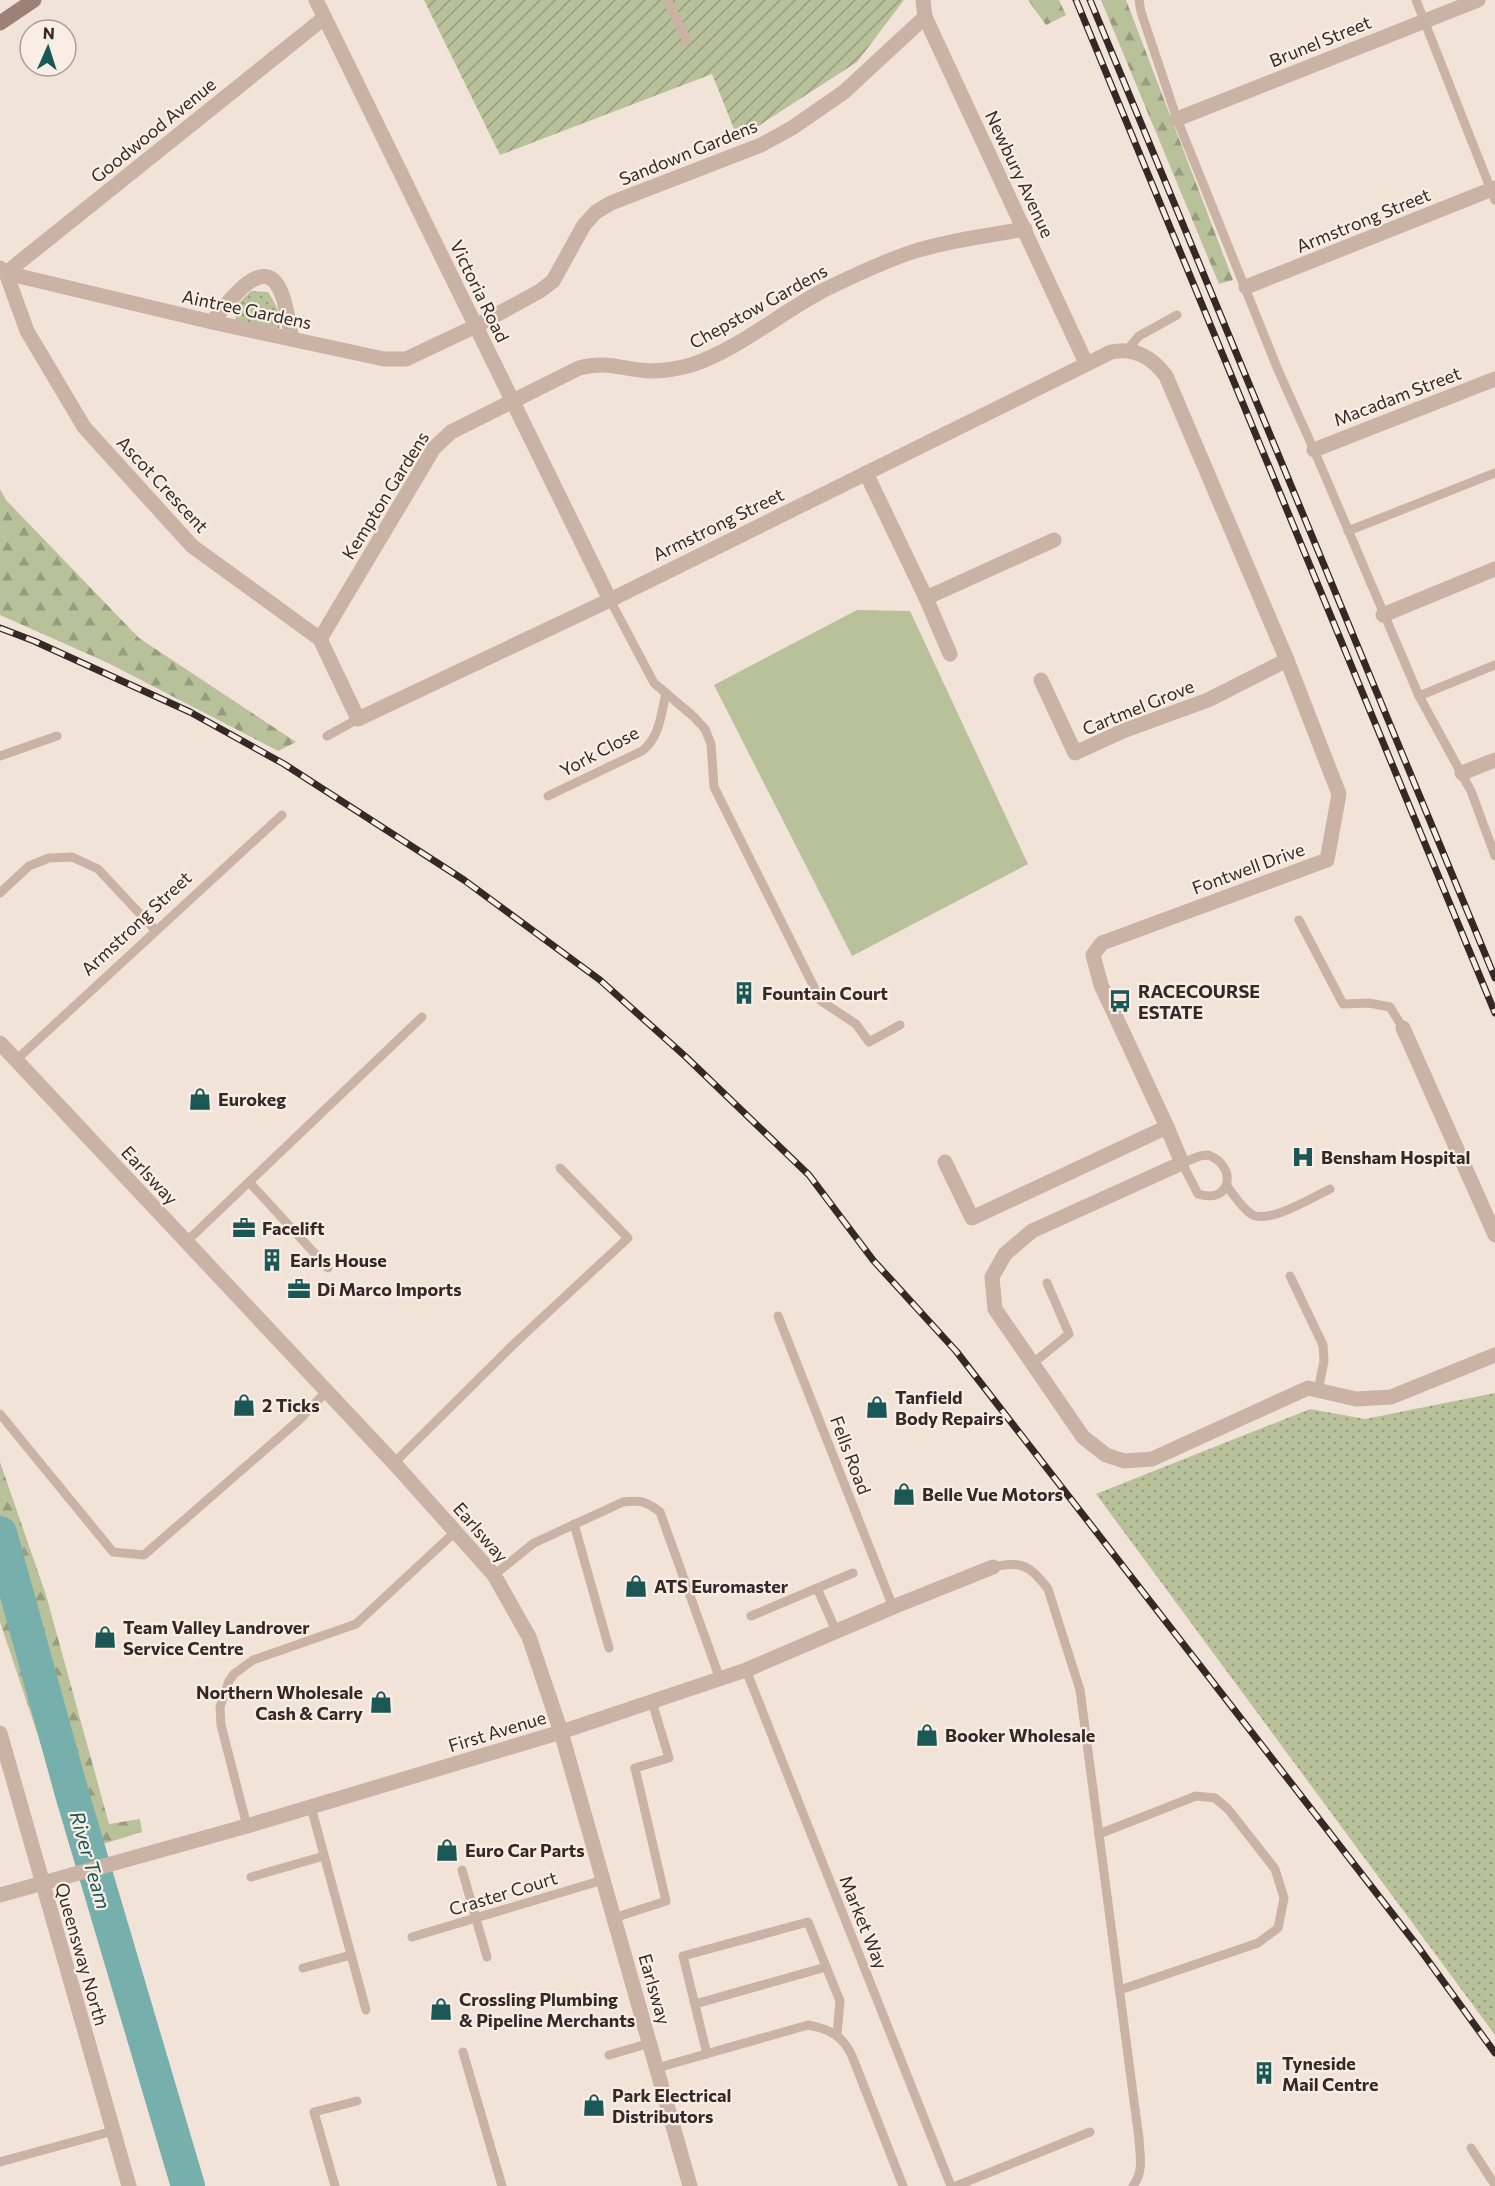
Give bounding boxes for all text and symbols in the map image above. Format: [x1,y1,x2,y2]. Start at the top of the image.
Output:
street label: Brunel Street [1266,11,1374,71]
north arrow [18,18,78,78]
text: N [42,23,55,42]
street label: Goodwood Avenue [86,73,220,187]
street label: Newbury Avenue [981,107,1059,241]
street label: Sandown Gardens [616,114,760,190]
street label: Armstrong Street [1293,183,1433,257]
street label: Victoria Road [446,236,514,346]
street label: Chepstow Gardens [685,259,831,353]
street label: Aintree Gardens [180,285,314,333]
street label: Macadam Street [1330,362,1464,430]
street label: Kempton Gardens [337,427,433,563]
street label: Ascot Crescent [113,431,213,537]
street label: Armstrong Street [649,483,787,565]
street label: Cartmel Grove [1079,675,1197,739]
street label: York Close [556,721,642,781]
street label: Fontwell Drive [1189,837,1307,899]
street label: Armstrong Street [76,866,196,980]
building icon: Fountain Court [731,980,757,1006]
place label: RACECOURSE ESTATE [1138,980,1260,1023]
place label: Fountain Court [762,982,888,1004]
bus stop icon: RACECOURSE ESTATE [1107,988,1133,1014]
shop icon: Eurokeg [187,1086,213,1112]
place label: Eurokeg [218,1088,286,1110]
street label: Earlsway [117,1141,183,1209]
hospital icon: Bensham Hospital [1290,1144,1316,1170]
place label: Bensham Hospital [1321,1146,1470,1168]
office icon: Facelift [231,1215,257,1241]
place label: Facelift [262,1217,325,1239]
building icon: Earls House [259,1247,285,1273]
place label: Earls House [290,1249,387,1271]
office icon: Di Marco Imports [286,1276,312,1302]
place label: Di Marco Imports [317,1278,462,1300]
place label: Tanfield Body Repairs [895,1386,1004,1429]
shop icon: 2 Ticks [231,1392,257,1418]
place label: 2 Ticks [262,1394,320,1416]
shop icon: Tanfield Body Repairs [864,1394,890,1420]
street label: Fells Road [826,1413,876,1497]
shop icon: Belle Vue Motors [891,1481,917,1507]
place label: Belle Vue Motors [922,1483,1063,1505]
street label: Earlsway [449,1497,513,1567]
shop icon: ATS Euromaster [623,1573,649,1599]
place label: ATS Euromaster [654,1575,789,1597]
place label: Team Valley Landrover Service Centre [123,1616,310,1659]
shop icon: Team Valley Landrover Service Centre [92,1624,118,1650]
place label: Northern Wholesale Cash & Carry [196,1681,363,1724]
shop icon: Northern Wholesale Cash & Carry [368,1689,394,1715]
street label: First Avenue [446,1706,548,1756]
shop icon: Booker Wholesale [914,1722,940,1748]
place label: Booker Wholesale [945,1724,1095,1746]
water label: River Team [66,1808,116,1912]
shop icon: Euro Car Parts [434,1837,460,1863]
place label: Euro Car Parts [465,1839,585,1861]
street label: Craster Court [446,1866,560,1920]
street label: Market Way [835,1872,893,1972]
street label: Queensway North [51,1880,113,2028]
street label: Earlsway [634,1951,676,2027]
place label: Crossling Plumbing & Pipeline Merchants [459,1988,635,2031]
shop icon: Crossling Plumbing & Pipeline Merchants [428,1996,454,2022]
place label: Tyneside Mail Centre [1282,2052,1378,2095]
building icon: Tyneside Mail Centre [1251,2060,1277,2086]
place label: Park Electrical Distributors [612,2084,731,2127]
shop icon: Park Electrical Distributors [581,2092,607,2118]

